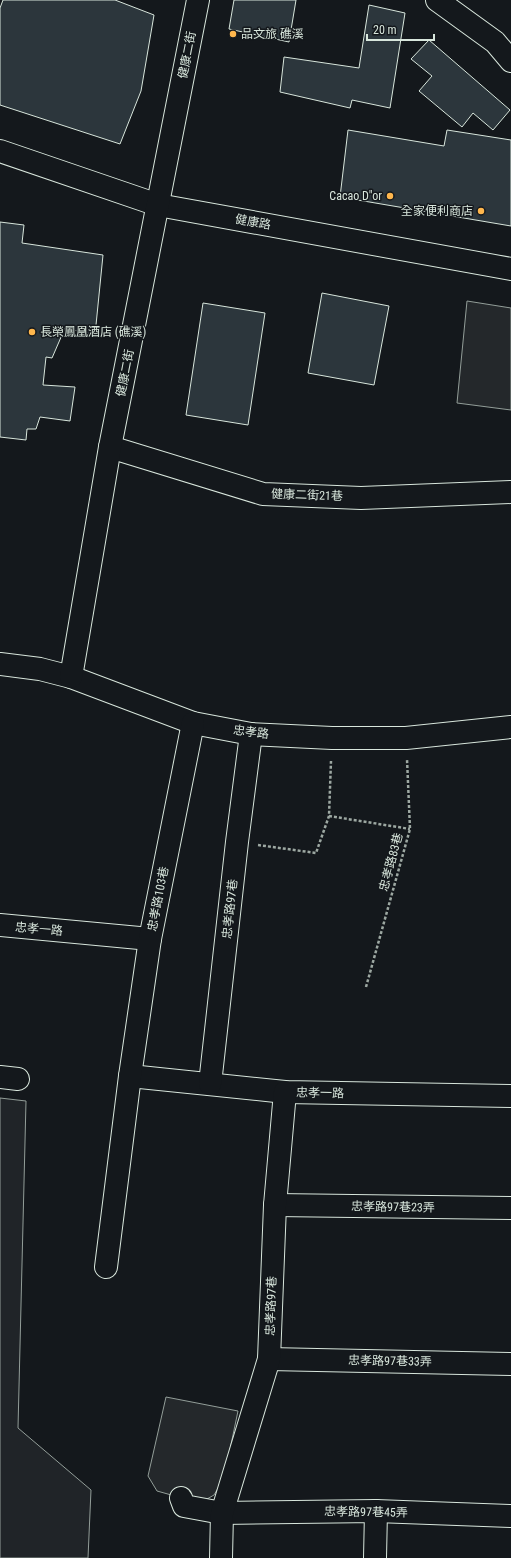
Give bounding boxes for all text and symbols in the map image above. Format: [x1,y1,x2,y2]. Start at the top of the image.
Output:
scale bar [367,16,434,42]
text: 20 m [373,23,397,37]
place label: 品文旅 礁溪 [241,27,304,41]
marker: 品文旅 礁溪 [228,29,238,39]
street label: 健康二街 [176,30,198,80]
place label: Cacao D"or [329,189,382,203]
marker: Cacao D"or [385,191,395,201]
place label: 全家便利商店 [401,204,473,218]
marker: 全家便利商店 [476,206,486,216]
street label: 健康路 [234,212,272,232]
place label: 長榮鳳凰酒店 (礁溪) [40,325,146,339]
marker: 長榮鳳凰酒店 (礁溪) [27,327,37,337]
street label: 健康二街 [114,348,136,398]
street label: 健康二街21巷 [271,487,343,503]
street label: 忠孝路 [232,723,270,741]
street label: 忠孝路83巷 [376,831,406,893]
street label: 忠孝路103巷 [145,865,171,933]
street label: 忠孝路97巷 [220,879,240,939]
street label: 忠孝一路 [14,920,64,938]
street label: 忠孝一路 [296,1086,344,1100]
street label: 忠孝路97巷23弄 [351,1199,435,1215]
street label: 忠孝路97巷 [263,1276,279,1336]
street label: 忠孝路97巷33弄 [348,1353,432,1369]
street label: 忠孝路97巷45弄 [324,1504,408,1520]

